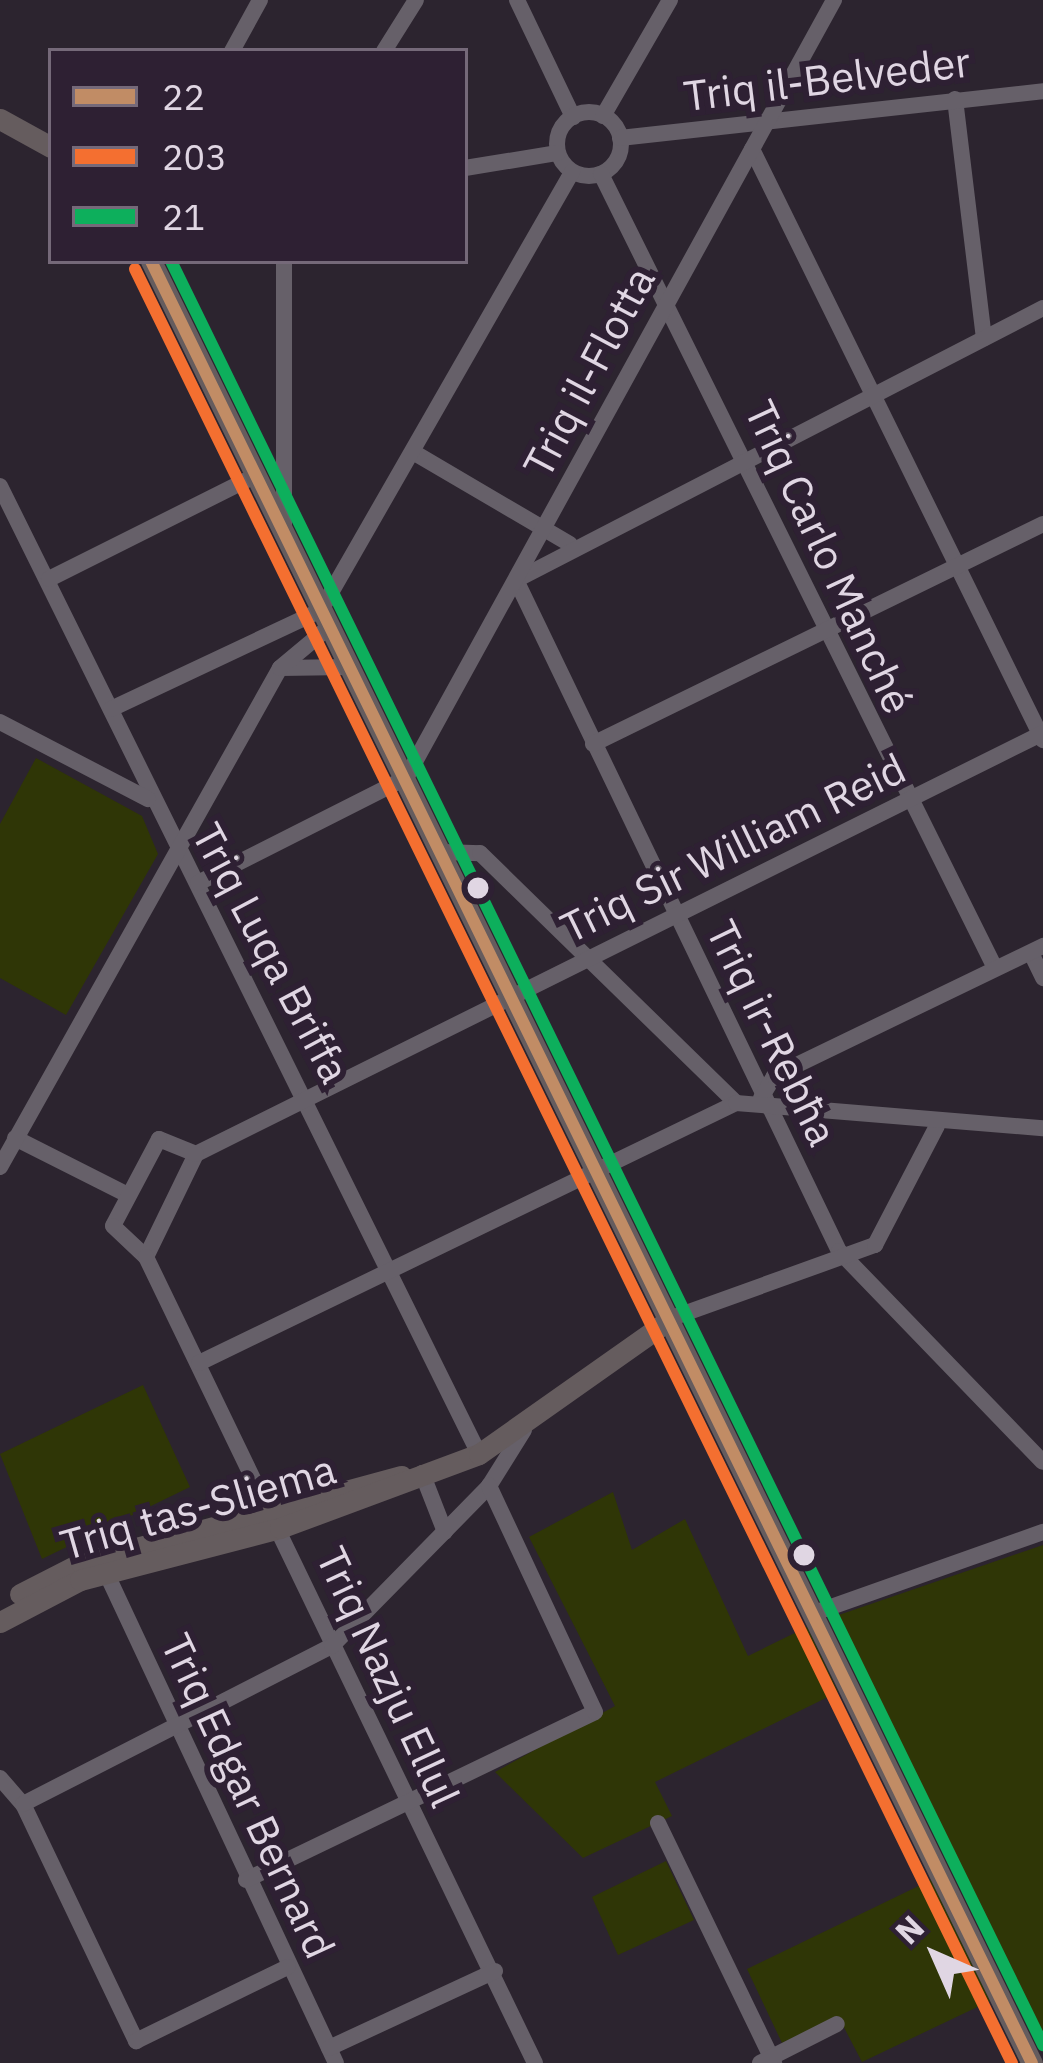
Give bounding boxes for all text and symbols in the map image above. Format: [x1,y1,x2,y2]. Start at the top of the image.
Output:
street label: Triq il-Belveder [681,36,973,122]
legend [48,48,468,264]
text: 22 [162,73,205,120]
text: 203 [162,133,227,180]
text: 21 [162,193,205,240]
street label: Triq il-Flotta [513,258,665,486]
street label: Triq Carlo Manché [734,392,924,722]
street label: Triq Sir William Reid [553,743,913,953]
street label: Triq Luqa Briffa [182,815,360,1091]
unlabelled marker [467,877,489,899]
street label: Triq ir-Rebħa [696,912,848,1154]
street label: Triq tas-Sliema [55,1444,341,1570]
street label: Triq Nazju Ellul [306,1539,470,1815]
unlabelled marker [793,1544,815,1566]
street label: Triq Edgar Bernard [151,1626,345,1966]
north arrow [875,1895,995,2015]
text: N [886,1906,933,1953]

